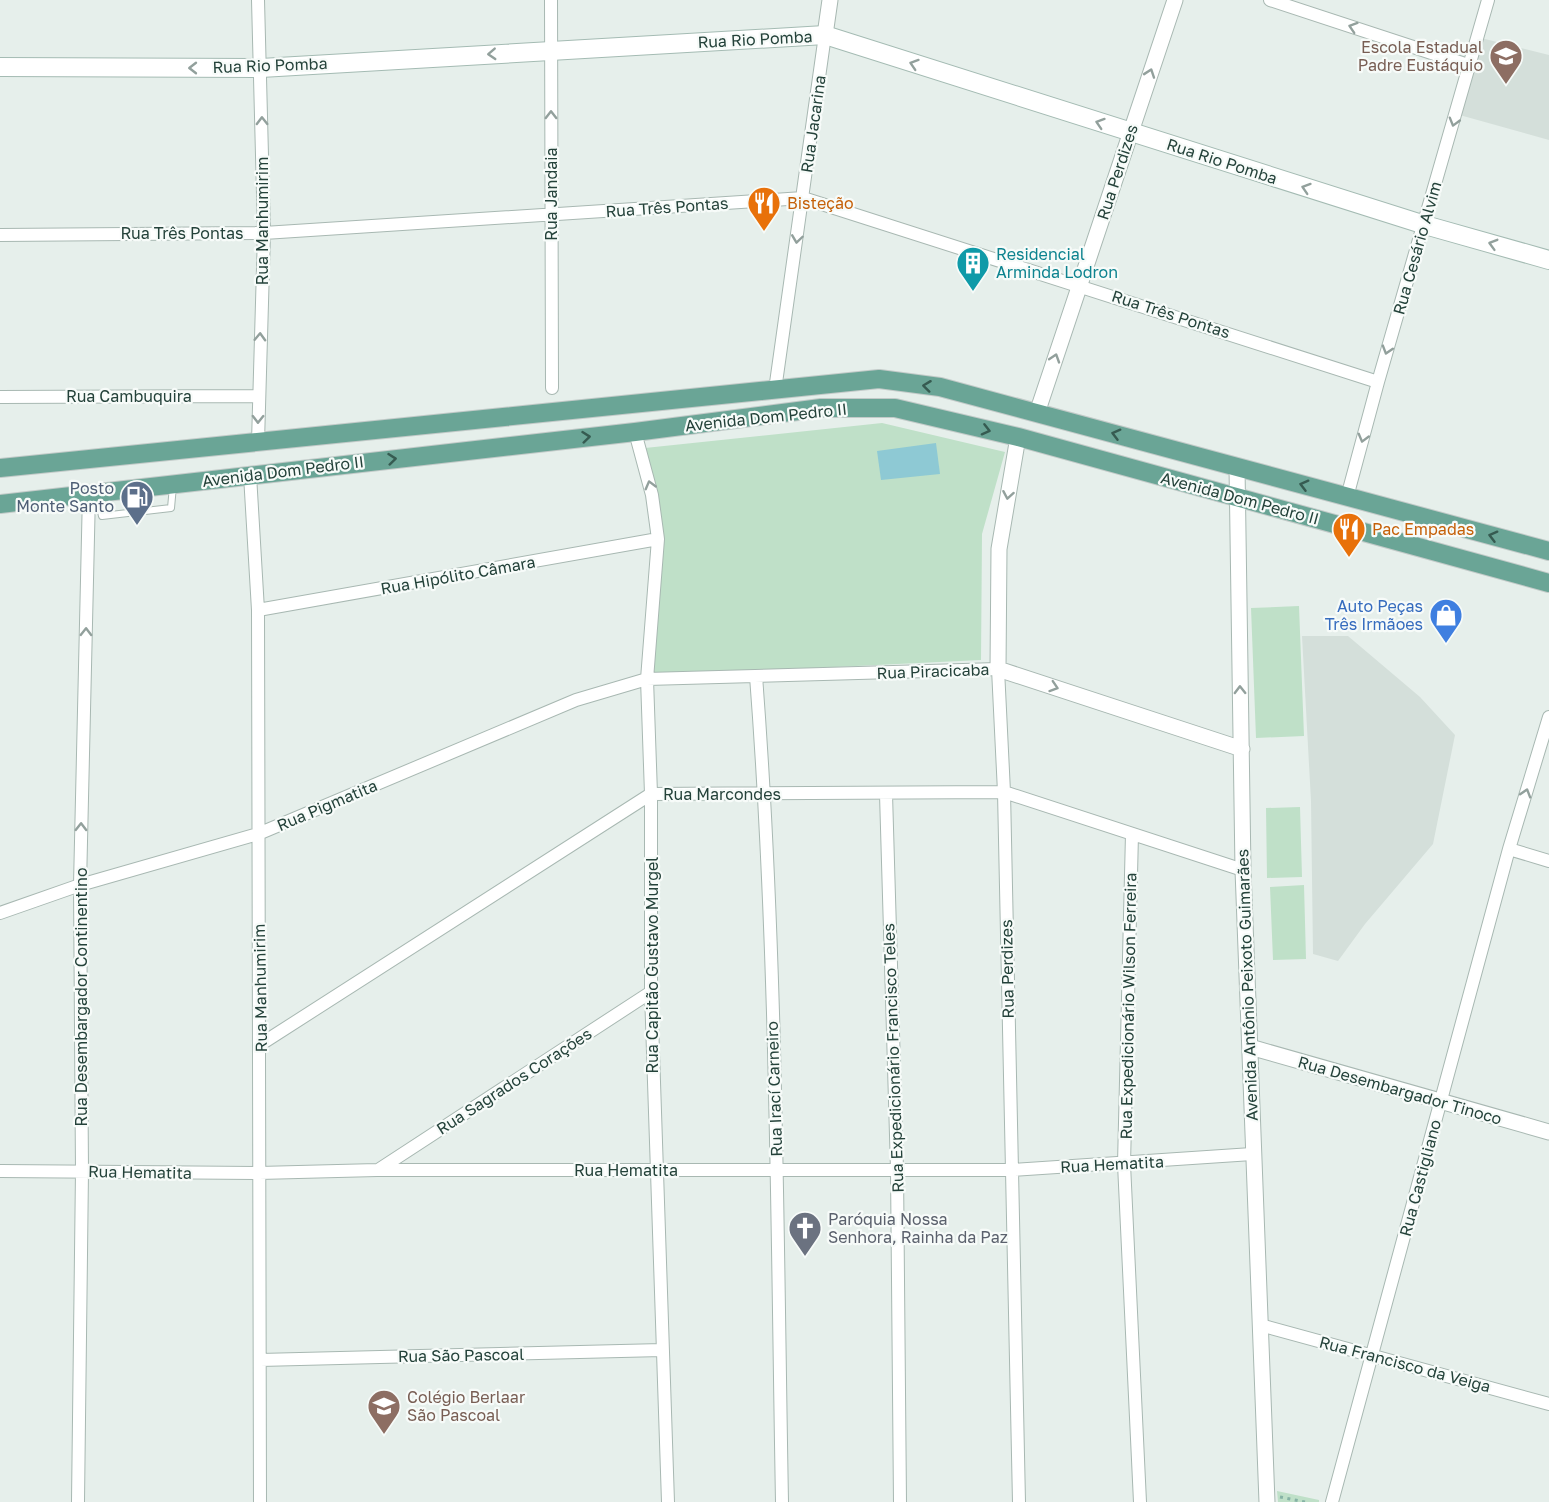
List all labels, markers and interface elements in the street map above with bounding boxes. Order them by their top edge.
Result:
one-way arrow [1348,22,1359,35]
street label: Rua Rio Pomba [697,26,813,52]
place label: Escola Estadual Padre Eustáquio [1358,37,1483,75]
school or university icon: Escola Estadual Padre Eustáquio [1488,38,1524,85]
one-way arrow [488,47,497,60]
street label: Rua Rio Pomba [212,53,328,77]
one-way arrow [909,58,920,71]
one-way arrow [188,62,197,74]
one-way arrow [1143,68,1155,79]
street label: Rua Jacarina [796,74,830,174]
one-way arrow [545,110,557,119]
one-way arrow [1449,116,1461,127]
one-way arrow [255,117,268,126]
one-way arrow [1095,117,1106,130]
street label: Rua Perdizes [1092,122,1142,222]
street label: Rua Rio Pomba [1164,134,1280,188]
street label: Rua Jandaia [541,147,561,241]
street label: Rua Manhumirim [252,157,272,285]
street label: Rua Cesário Alvim [1388,179,1446,317]
one-way arrow [1301,182,1312,195]
restaurant icon: Bisteção [746,185,782,232]
street label: Rua Três Pontas [605,193,729,221]
place label: Bisteção [787,193,854,213]
street label: Rua Três Pontas [120,223,244,243]
one-way arrow [792,234,804,243]
one-way arrow [1488,239,1499,251]
place label: Residencial Arminda Lodron [996,244,1118,282]
building icon: Residencial Arminda Lodron [955,245,991,292]
street label: Rua Três Pontas [1109,285,1233,343]
one-way arrow [254,333,266,342]
one-way arrow [1382,344,1394,354]
one-way arrow [1047,353,1060,363]
one-way arrow [923,380,932,392]
street label: Rua Cambuquira [66,386,192,406]
street label: Avenida Dom Pedro II [684,399,848,435]
one-way arrow [252,414,264,423]
one-way arrow [981,422,991,435]
one-way arrow [1111,429,1121,442]
one-way arrow [581,431,590,444]
one-way arrow [1357,433,1370,443]
street label: Avenida Dom Pedro II [201,451,365,491]
one-way arrow [387,453,396,466]
street label: Avenida Dom Pedro II [1159,467,1321,529]
place label: Posto Monte Santo [16,478,114,516]
fuel station icon: Posto Monte Santo [119,479,155,526]
one-way arrow [644,480,657,490]
one-way arrow [1299,480,1310,492]
one-way arrow [1002,490,1015,500]
restaurant icon: Pac Empadas [1331,511,1367,558]
place label: Pac Empadas [1372,519,1474,539]
one-way arrow [1488,531,1498,543]
street label: Rua Hipólito Câmara [379,552,537,598]
place label: Auto Peças Três Irmãoes [1325,596,1423,634]
shop icon: Auto Peças Três Irmãoes [1428,597,1464,644]
one-way arrow [79,628,92,637]
street label: Rua Piracicaba [876,659,990,683]
one-way arrow [1048,680,1059,692]
one-way arrow [1234,686,1246,695]
street label: Rua Pigmatita [274,775,380,835]
street label: Rua Marcondes [663,784,781,804]
one-way arrow [1519,788,1531,799]
one-way arrow [75,823,87,832]
street label: Avenida Antônio Peixoto Guimarães [1232,849,1262,1121]
street label: Rua Capitão Gustavo Murgel [642,857,662,1073]
street label: Rua Desembargador Continentino [71,868,91,1126]
street label: Rua Expedicionário Wilson Ferreira [1116,872,1140,1140]
street label: Rua Perdizes [996,919,1018,1019]
street label: Rua Expedicionário Francisco Teles [878,923,908,1193]
street label: Rua Manhumirim [249,924,271,1052]
street label: Rua Irací Carneiro [762,1021,786,1157]
street label: Rua Sagrados Corações [433,1023,595,1139]
street label: Rua Desembargador Tinoco [1296,1051,1504,1129]
street label: Rua Castigliano [1395,1117,1445,1239]
street label: Rua Hematita [1060,1151,1164,1177]
street label: Rua Hematita [574,1160,678,1180]
street label: Rua Hematita [88,1161,192,1183]
place label: Paróquia Nossa Senhora, Rainha da Paz [828,1209,1008,1247]
church icon: Paróquia Nossa Senhora, Rainha da Paz [787,1210,823,1257]
street label: Rua Francisco da Veiga [1317,1331,1493,1397]
street label: Rua São Pascoal [398,1344,524,1366]
place label: Colégio Berlaar São Pascoal [407,1387,525,1425]
school or university icon: Colégio Berlaar São Pascoal [366,1388,402,1435]

